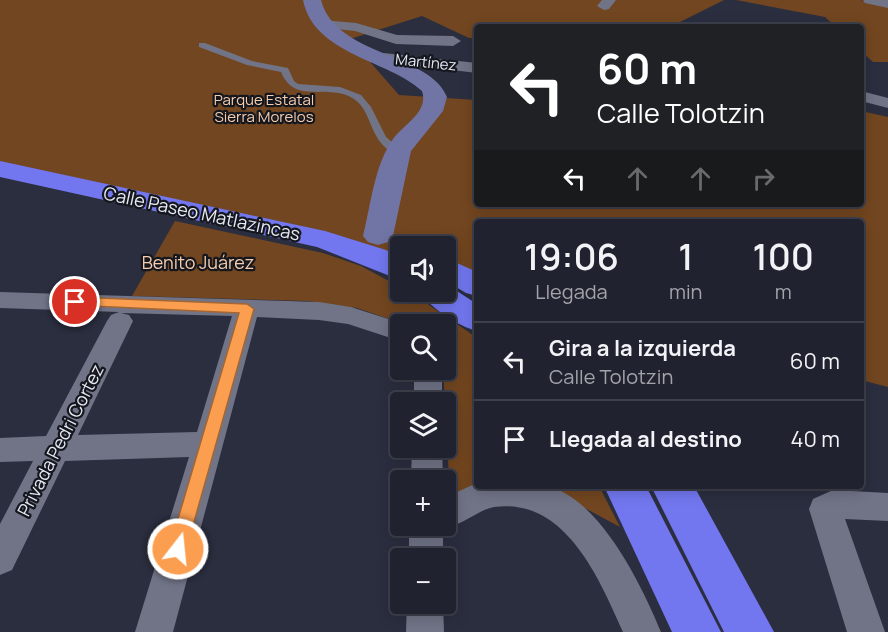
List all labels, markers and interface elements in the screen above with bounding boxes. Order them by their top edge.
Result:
text: 60 m [597,39,697,97]
street label: Martínez [394,48,458,76]
icon: left [498,48,576,126]
park label: Parque Estatal Sierra Morelos [214,89,314,127]
text: Calle Tolotzin [597,94,765,131]
icon: left [558,162,591,195]
icon: ahead [621,162,654,195]
icon: ahead [684,162,717,195]
icon: right [747,162,780,195]
street label: Calle Paseo Matlazincas [102,180,302,246]
text: 19:06 [524,232,619,281]
text: 1 [678,232,693,281]
text: 100 [753,232,814,281]
map controls [390,236,456,614]
button: sound [390,236,456,302]
park label: Benito Juárez [142,250,254,274]
pin [49,276,100,327]
text: Llegada [535,278,608,305]
text: min [669,278,702,305]
text: m [775,278,792,305]
icon: arrive [58,285,91,318]
button: search [390,314,456,380]
text: Gira a la izquierda [549,333,736,363]
icon: left [498,345,531,378]
text: 60 m [790,346,840,376]
street label: Privada Pedri Cortez [11,360,109,520]
text: Calle Tolotzin [549,363,673,390]
button: layers [390,392,456,458]
icon: arrive [498,423,531,456]
text: Llegada al destino [549,424,742,454]
text: 40 m [791,424,840,454]
button: + [390,470,456,536]
position arrow [146,517,210,581]
button: − [390,548,456,614]

